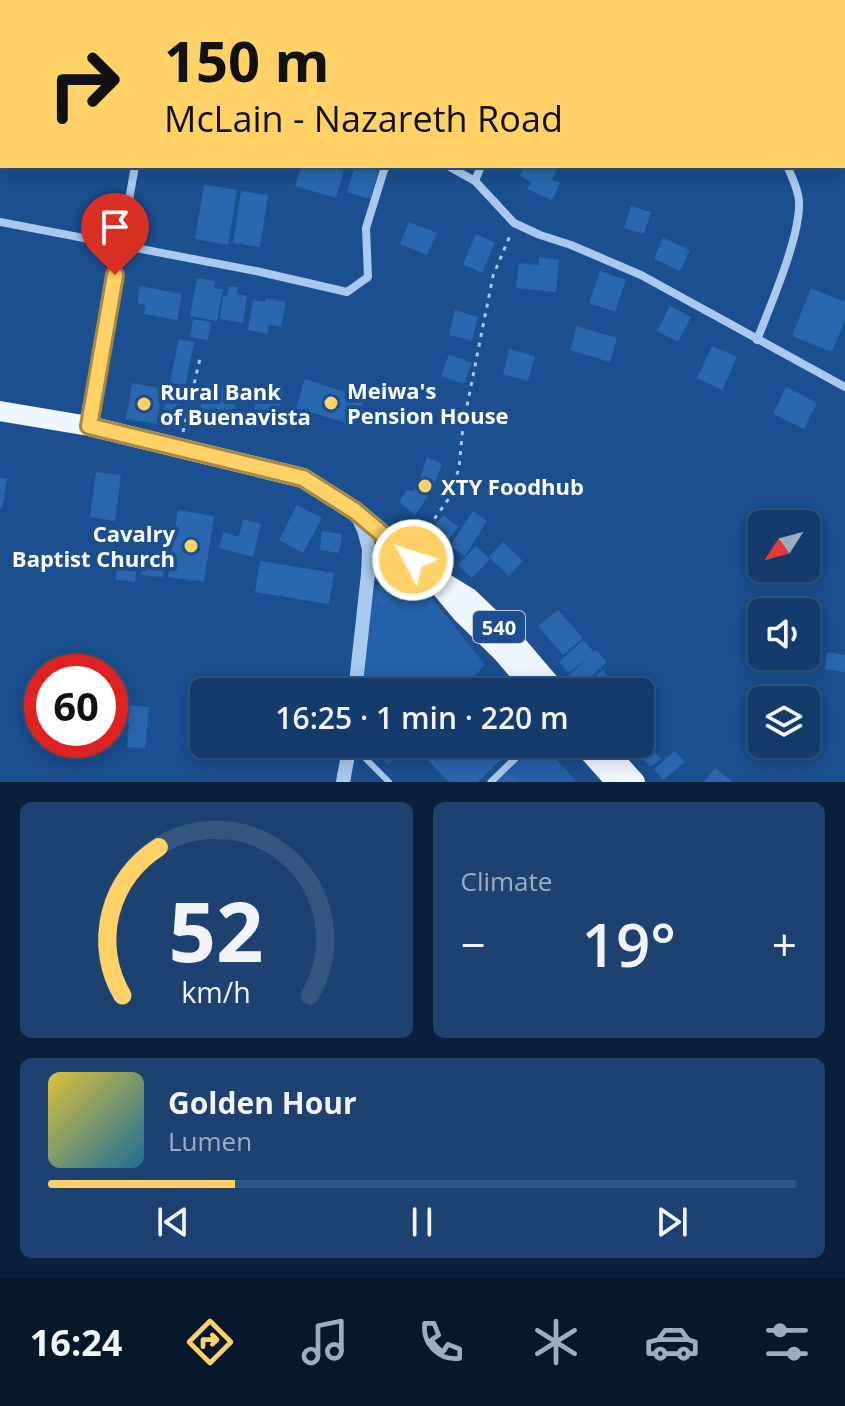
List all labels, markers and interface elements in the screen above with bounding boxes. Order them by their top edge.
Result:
text: 150 m [164,22,330,98]
icon: right [32,32,136,136]
text: McLain - Nazareth Road [164,94,563,143]
pin [81,193,149,275]
icon: arrive [93,205,137,249]
place label: Meiwa's Pension House [347,375,509,430]
place label: Rural Bank of Buenavista [160,376,311,431]
marker: Meiwa's Pension House [322,394,340,412]
marker: Rural Bank of Buenavista [135,395,153,413]
place label: XTY Foodhub [441,471,584,501]
marker: XTY Foodhub [416,477,434,495]
north arrow [748,510,820,582]
map controls [748,510,820,758]
place label: Cavalry Baptist Church [12,518,175,573]
position arrow [371,518,455,602]
marker: Cavalry Baptist Church [182,537,200,555]
button: sound [748,598,820,670]
road number: 540 [473,611,525,643]
speed limit sign: 60 [24,654,128,758]
button: layers [748,686,820,758]
text: 16:25 · 1 min · 220 m [275,697,569,738]
text: Climate [461,863,552,899]
text: 52 [169,873,264,986]
text: 19° [582,903,676,985]
text: − [461,914,486,974]
text: + [772,914,797,974]
text: km/h [182,972,251,1011]
text: Golden Hour [168,1082,357,1123]
text: Lumen [168,1123,252,1159]
icon: previous [151,1200,195,1244]
icon: pause [400,1200,444,1244]
icon: next [650,1200,694,1244]
icon: directions [182,1314,238,1370]
icon: music [297,1314,353,1370]
icon: phone [413,1314,469,1370]
icon: climate [528,1314,584,1370]
icon: car [644,1314,700,1370]
icon: filters [759,1314,815,1370]
text: 16:24 [30,1318,122,1367]

